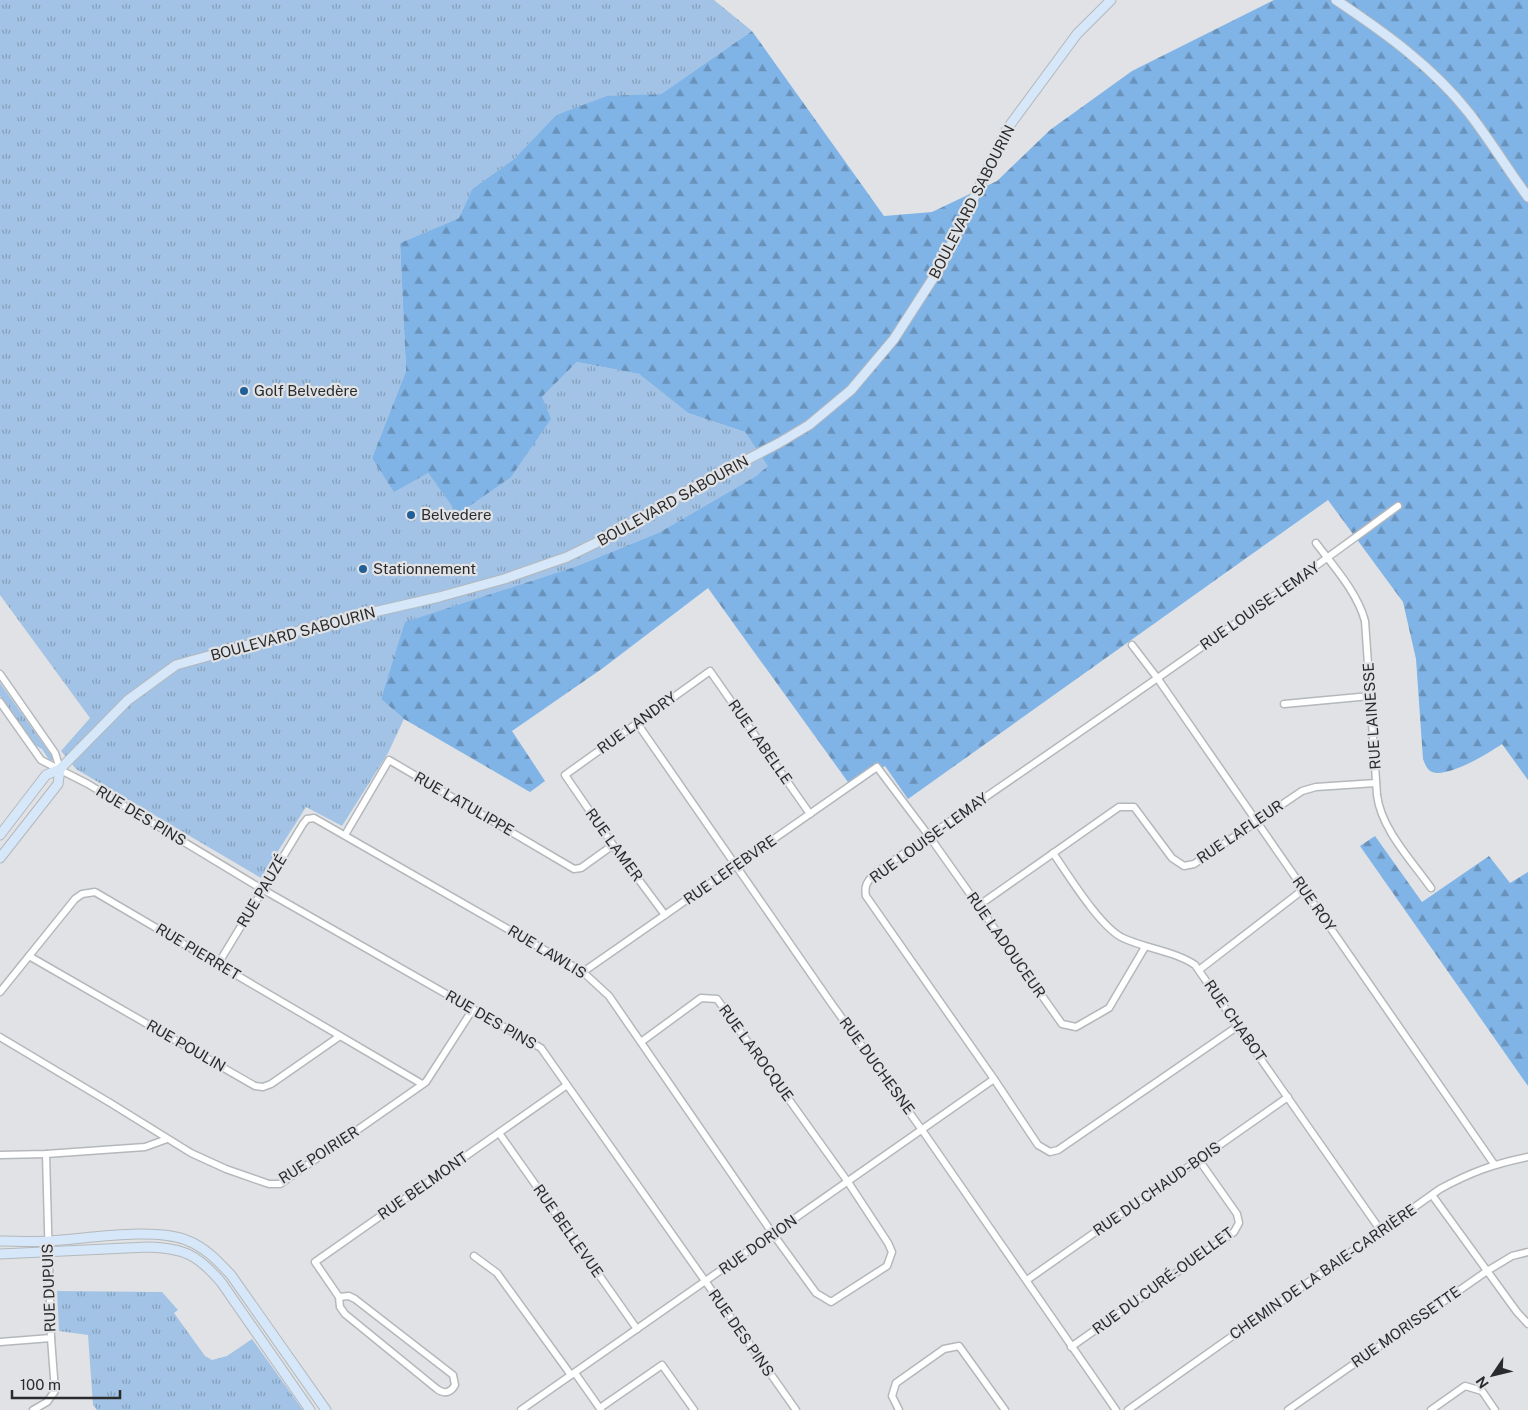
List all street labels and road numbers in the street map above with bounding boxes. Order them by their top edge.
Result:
street label: BOULEVARD SABOURIN [925,122,1018,281]
street label: BOULEVARD SABOURIN [594,452,751,549]
street label: RUE LOUISE-LEMAY [1197,558,1323,653]
street label: BOULEVARD SABOURIN [209,603,377,664]
street label: RUE LAINESSE [1359,662,1384,770]
street label: RUE LANDRY [594,688,680,757]
street label: RUE LABELLE [725,696,796,787]
street label: RUE LATULIPPE [411,768,517,839]
street label: RUE DES PINS [93,782,189,849]
street label: RUE LOUISE-LEMAY [866,789,991,886]
street label: RUE LAFLEUR [1193,796,1286,867]
street label: RUE LAMER [582,805,646,884]
street label: RUE LEFEBVRE [680,831,779,908]
street label: RUE PAUZÉ [233,851,290,930]
street label: RUE ROY [1289,873,1339,934]
street label: RUE LADOUCEUR [964,889,1049,1001]
street label: RUE PIERRET [153,920,244,983]
street label: RUE LAWLIS [505,922,590,982]
street label: RUE CHABOT [1201,977,1270,1065]
street label: RUE DES PINS [443,987,540,1052]
street label: RUE LAROCQUE [716,1001,797,1104]
street label: RUE DUCHESNE [836,1014,918,1118]
street label: RUE POULIN [144,1016,229,1075]
street label: RUE POIRIER [275,1122,362,1187]
street label: RUE DU CHAUD-BOIS [1090,1138,1224,1239]
street label: RUE BELMONT [374,1148,471,1223]
street label: RUE BELLEVUE [530,1181,607,1280]
street label: CHEMIN DE LA BAIE-CARRIÈRE [1226,1200,1419,1343]
street label: RUE DORION [715,1211,800,1278]
street label: RUE DU CURÉ-OUELLET [1089,1224,1237,1337]
street label: RUE DUPUIS [38,1243,59,1333]
street label: RUE MORISSETTE [1348,1283,1464,1371]
street label: RUE DES PINS [705,1286,778,1379]

